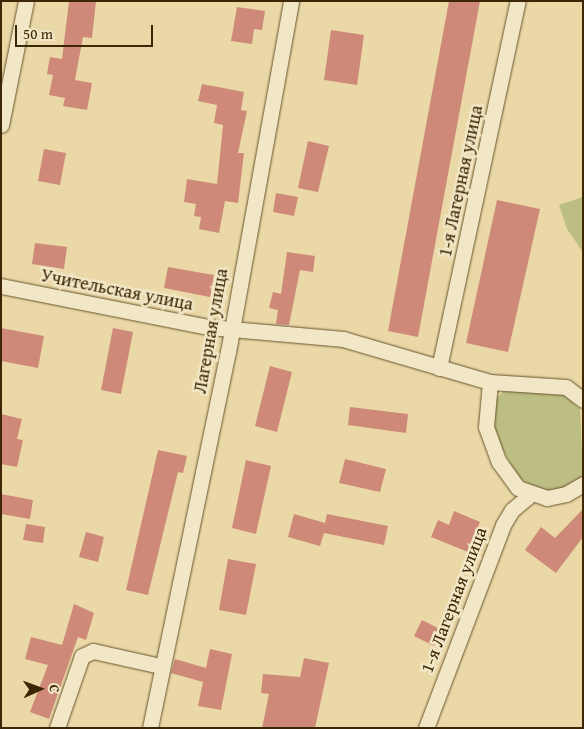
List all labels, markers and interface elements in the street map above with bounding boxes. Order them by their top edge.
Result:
scale bar [18,15,155,47]
text: 50 m [23,23,53,44]
street label: 1-я Лагерная улица [434,103,488,259]
street label: Учительская улица [39,265,195,315]
street label: Лагерная улица [189,267,233,395]
street label: 1-я Лагерная улица [416,524,492,676]
north arrow [15,664,65,714]
text: С [45,684,65,693]

